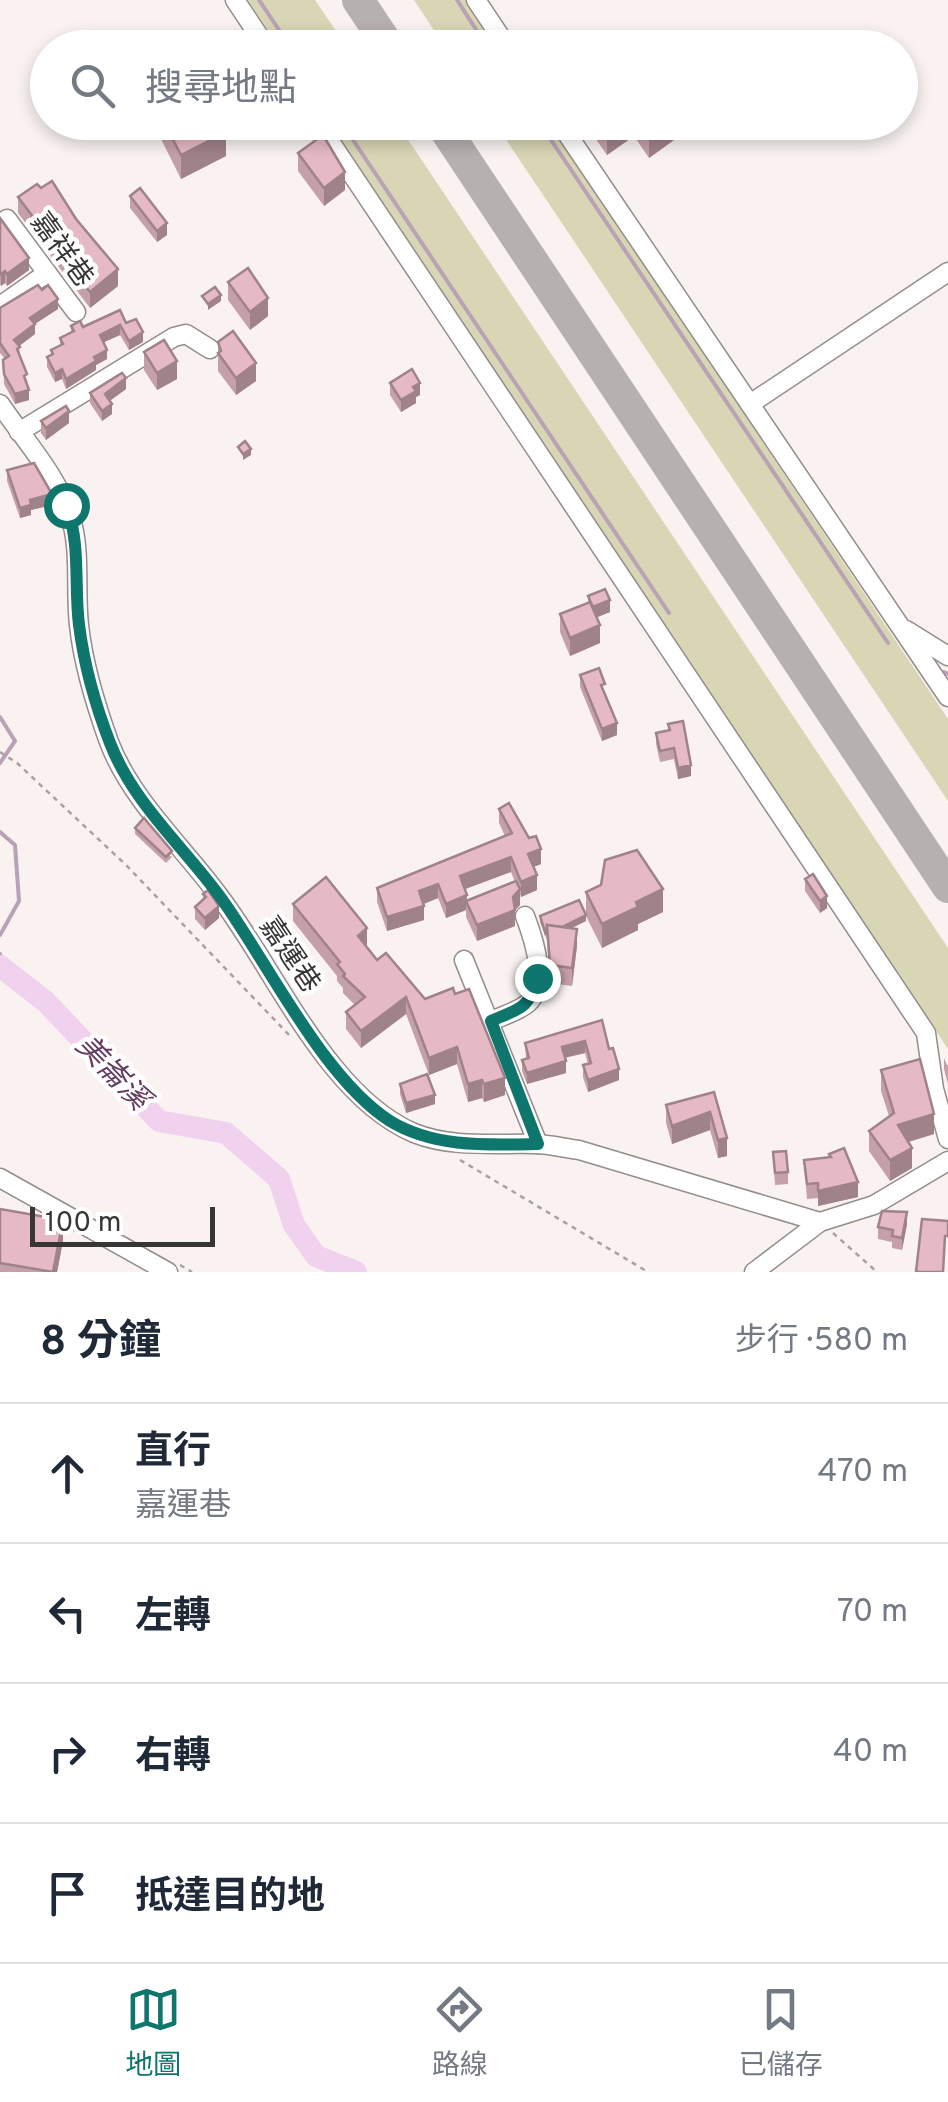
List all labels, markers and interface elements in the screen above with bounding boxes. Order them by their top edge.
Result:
search box [30,30,918,140]
icon: search [65,58,120,113]
text: 搜尋地點 [145,66,297,115]
street label: 嘉祥巷 [21,206,100,295]
route start [44,483,90,529]
street label: 嘉運巷 [250,911,327,1001]
route end [515,956,561,1002]
water label: 美崙溪 [67,1029,159,1122]
scale bar [30,1202,215,1246]
text: 100 m [45,1206,121,1242]
text: 8 分鐘 [40,1317,161,1370]
text: 步行 · 580 m [735,1322,908,1362]
text: 直行 [135,1429,211,1478]
icon: ahead [40,1446,95,1501]
text: 470 m [818,1453,908,1493]
text: 嘉運巷 [135,1487,231,1527]
icon: left [40,1586,95,1641]
text: 70 m [837,1593,908,1633]
text: 左轉 [135,1594,211,1643]
icon: right [40,1726,95,1781]
text: 40 m [833,1733,908,1773]
text: 右轉 [135,1734,211,1783]
icon: arrive [40,1866,95,1921]
text: 抵達目的地 [135,1874,325,1923]
tab: 地圖 [125,1982,181,2085]
tab: 路線 [432,1982,488,2085]
tab: 已儲存 [739,1982,823,2085]

